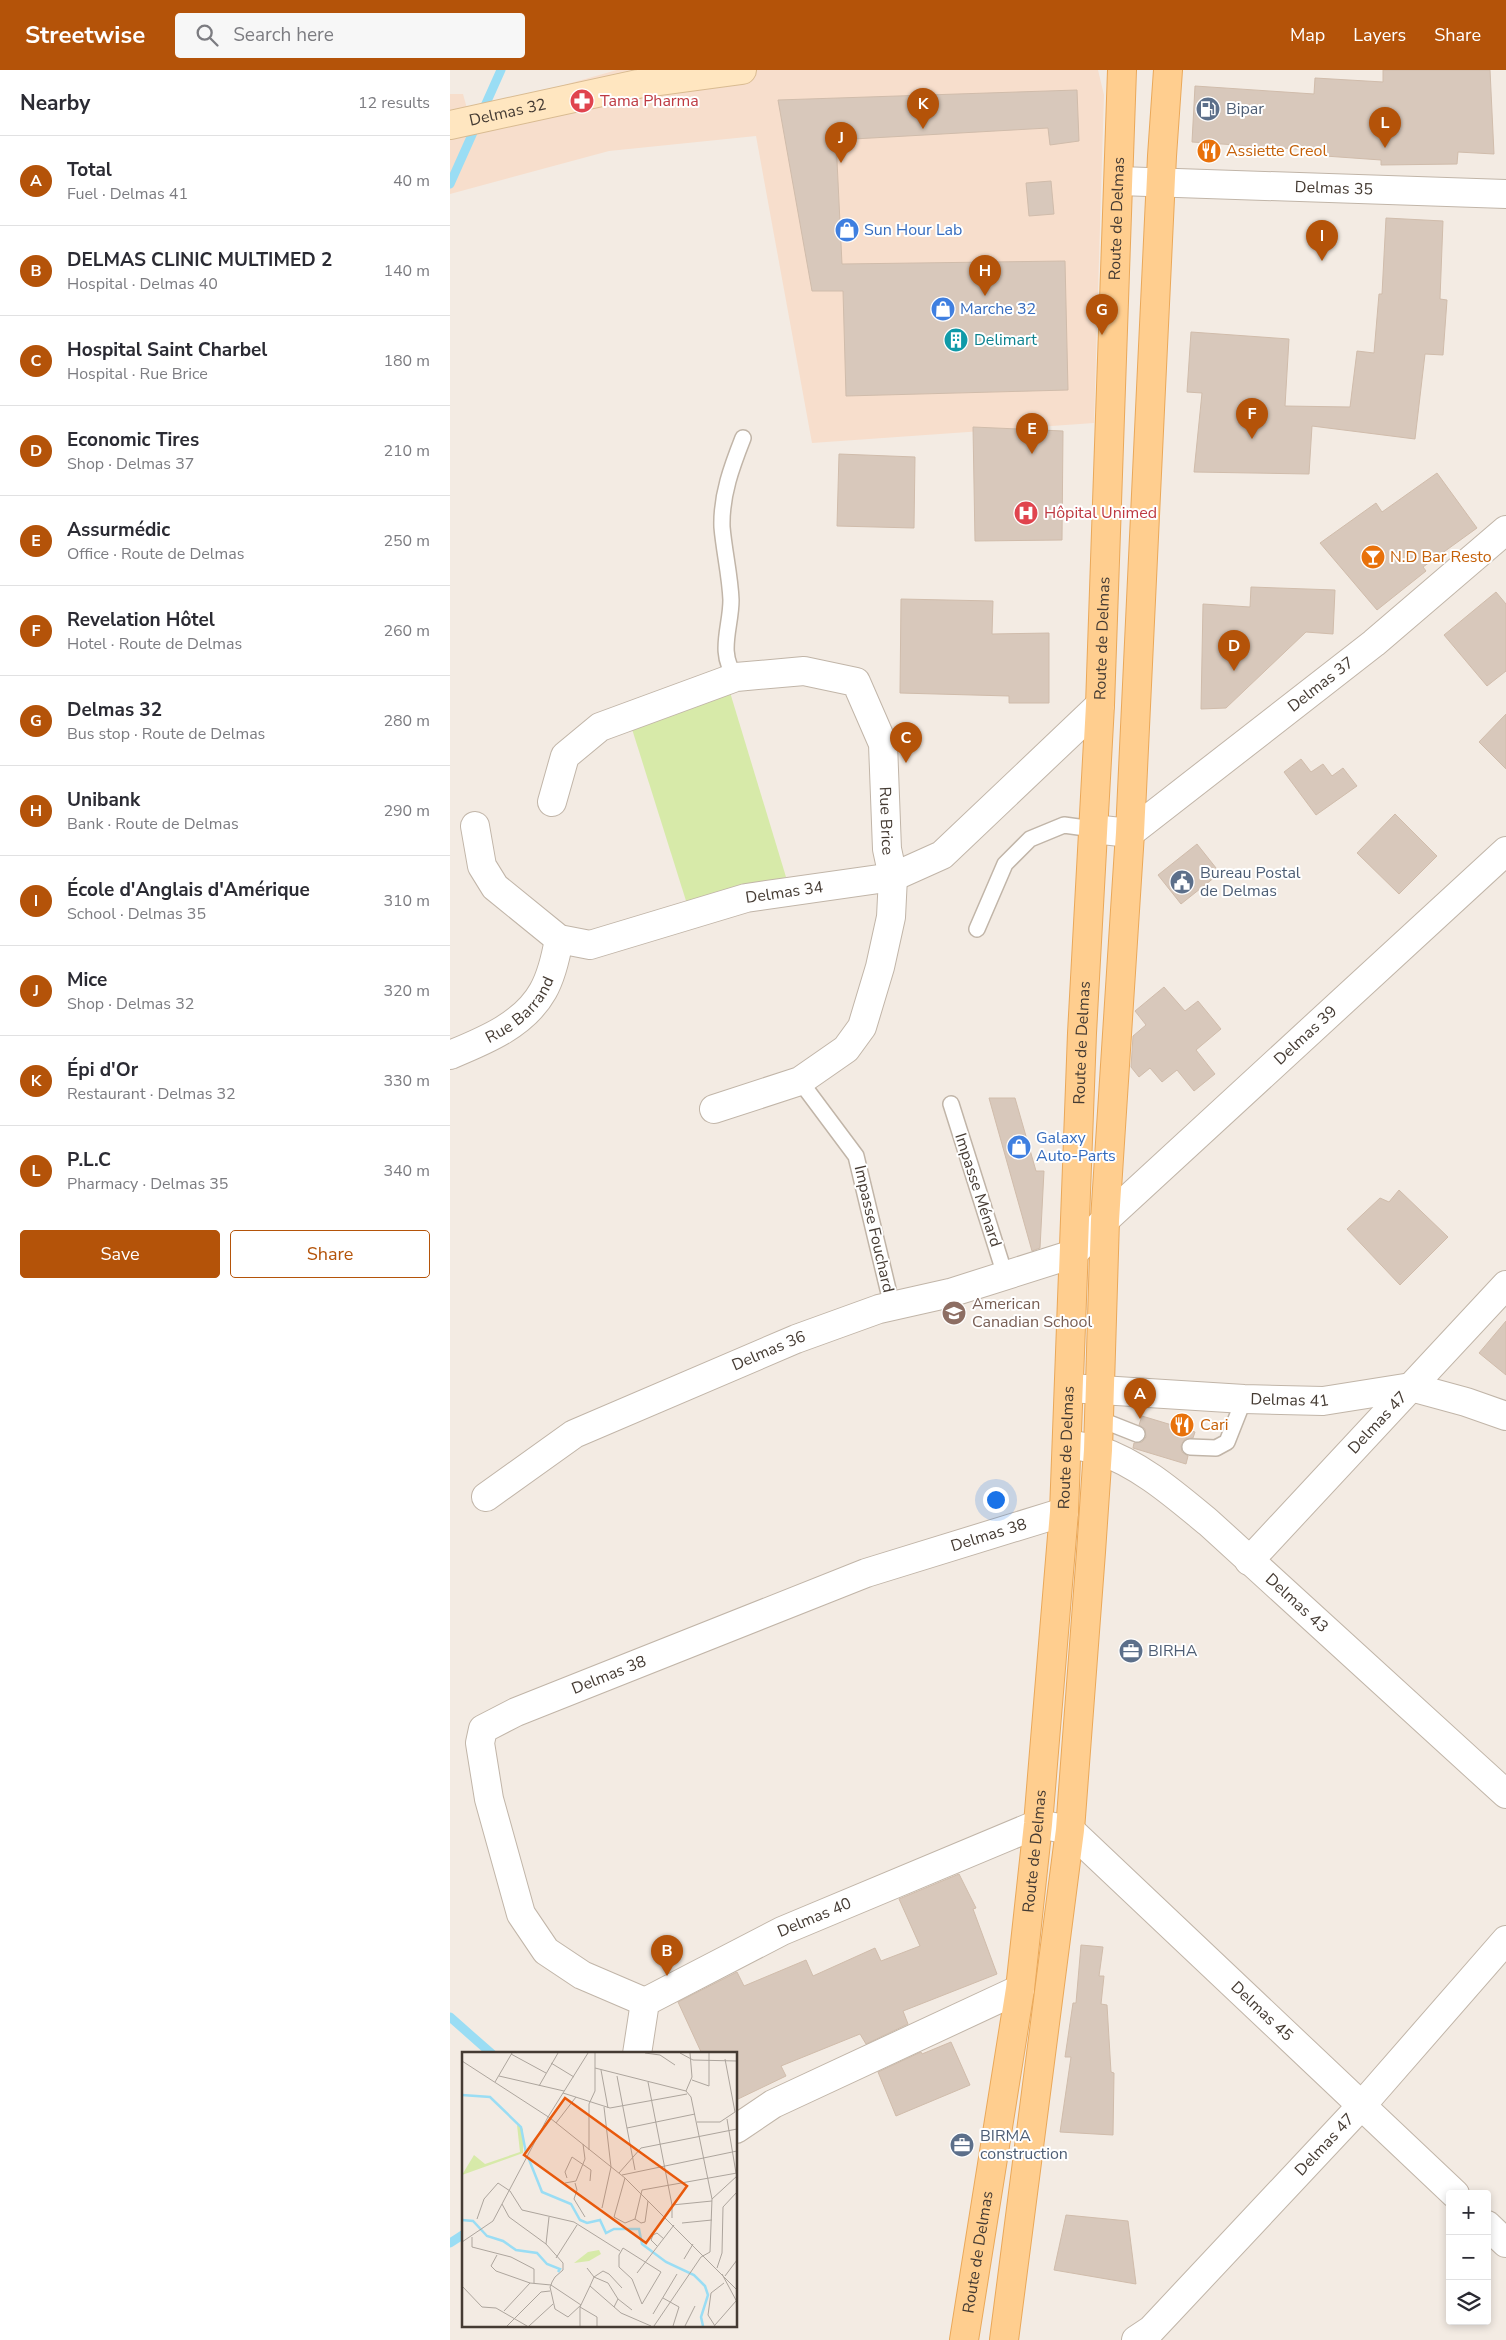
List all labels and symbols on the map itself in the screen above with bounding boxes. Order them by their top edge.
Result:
pharmacy icon: Tama Pharma [569,88,595,114]
pin: K [907,88,939,129]
place label: Tama Pharma [600,90,699,112]
street label: Delmas 32 [467,93,548,132]
fuel station icon: Bipar [1195,96,1221,122]
place label: Bipar [1226,98,1264,120]
pin: L [1369,107,1401,148]
pin: J [825,122,857,163]
restaurant icon: Assiette Creol [1196,138,1222,164]
place label: Assiette Creol [1226,140,1328,162]
street label: Route de Delmas [1104,156,1130,281]
street label: Delmas 35 [1294,176,1373,201]
shop icon: Sun Hour Lab [834,217,860,243]
place label: Sun Hour Lab [864,219,962,241]
pin: I [1306,220,1338,261]
pin: H [969,255,1001,296]
pin: G [1086,294,1118,335]
shop icon: Marche 32 [930,296,956,322]
place label: Marche 32 [960,298,1036,320]
building icon: Delimart [943,327,969,353]
place label: Delimart [974,329,1037,351]
pin: F [1236,398,1268,439]
pin: E [1016,413,1048,454]
hospital icon: Hôpital Unimed [1013,500,1039,526]
place label: Hôpital Unimed [1044,502,1157,524]
bar icon: N.D Bar Resto [1360,544,1386,570]
place label: N.D Bar Resto [1390,546,1492,568]
street label: Route de Delmas [1089,576,1115,701]
pin: D [1218,630,1250,671]
street label: Delmas 37 [1283,652,1358,717]
pin: C [890,722,922,763]
street label: Rue Brice [874,786,899,857]
place label: Bureau Postal de Delmas [1200,862,1301,902]
public building icon: Bureau Postal de Delmas [1169,869,1195,895]
street label: Delmas 34 [744,876,825,909]
street label: Rue Barrand [482,973,559,1049]
street label: Route de Delmas [1068,981,1096,1105]
street label: Delmas 39 [1269,1001,1342,1070]
place label: Galaxy Auto-Parts [1036,1127,1116,1167]
street label: Impasse Ménard [949,1130,1007,1250]
shop icon: Galaxy Auto-Parts [1006,1134,1032,1160]
street label: Impasse Fouchard [849,1163,899,1295]
place label: American Canadian School [972,1293,1092,1333]
school or university icon: American Canadian School [941,1300,967,1326]
street label: Delmas 36 [728,1325,809,1376]
pin: A [1124,1378,1156,1419]
street label: Route de Delmas [1053,1385,1080,1510]
street label: Delmas 47 [1343,1387,1413,1459]
street label: Delmas 41 [1250,1388,1330,1412]
restaurant icon: Cari [1169,1412,1195,1438]
place label: Cari [1200,1414,1228,1436]
your location [983,1487,1009,1513]
street label: Delmas 38 [948,1513,1029,1557]
street label: Delmas 43 [1260,1569,1333,1638]
office icon: BIRHA [1118,1638,1144,1664]
place label: BIRHA [1148,1640,1198,1662]
street label: Delmas 38 [568,1650,649,1700]
street label: Route de Delmas [1017,1789,1052,1914]
street label: Delmas 40 [774,1892,855,1943]
pin: B [651,1935,683,1976]
street label: Delmas 45 [1226,1976,1298,2046]
inset map [462,2052,738,2328]
street label: Delmas 47 [1290,2109,1360,2181]
place label: BIRMA construction [980,2125,1068,2165]
office icon: BIRMA construction [949,2132,975,2158]
street label: Route de Delmas [957,2189,999,2315]

